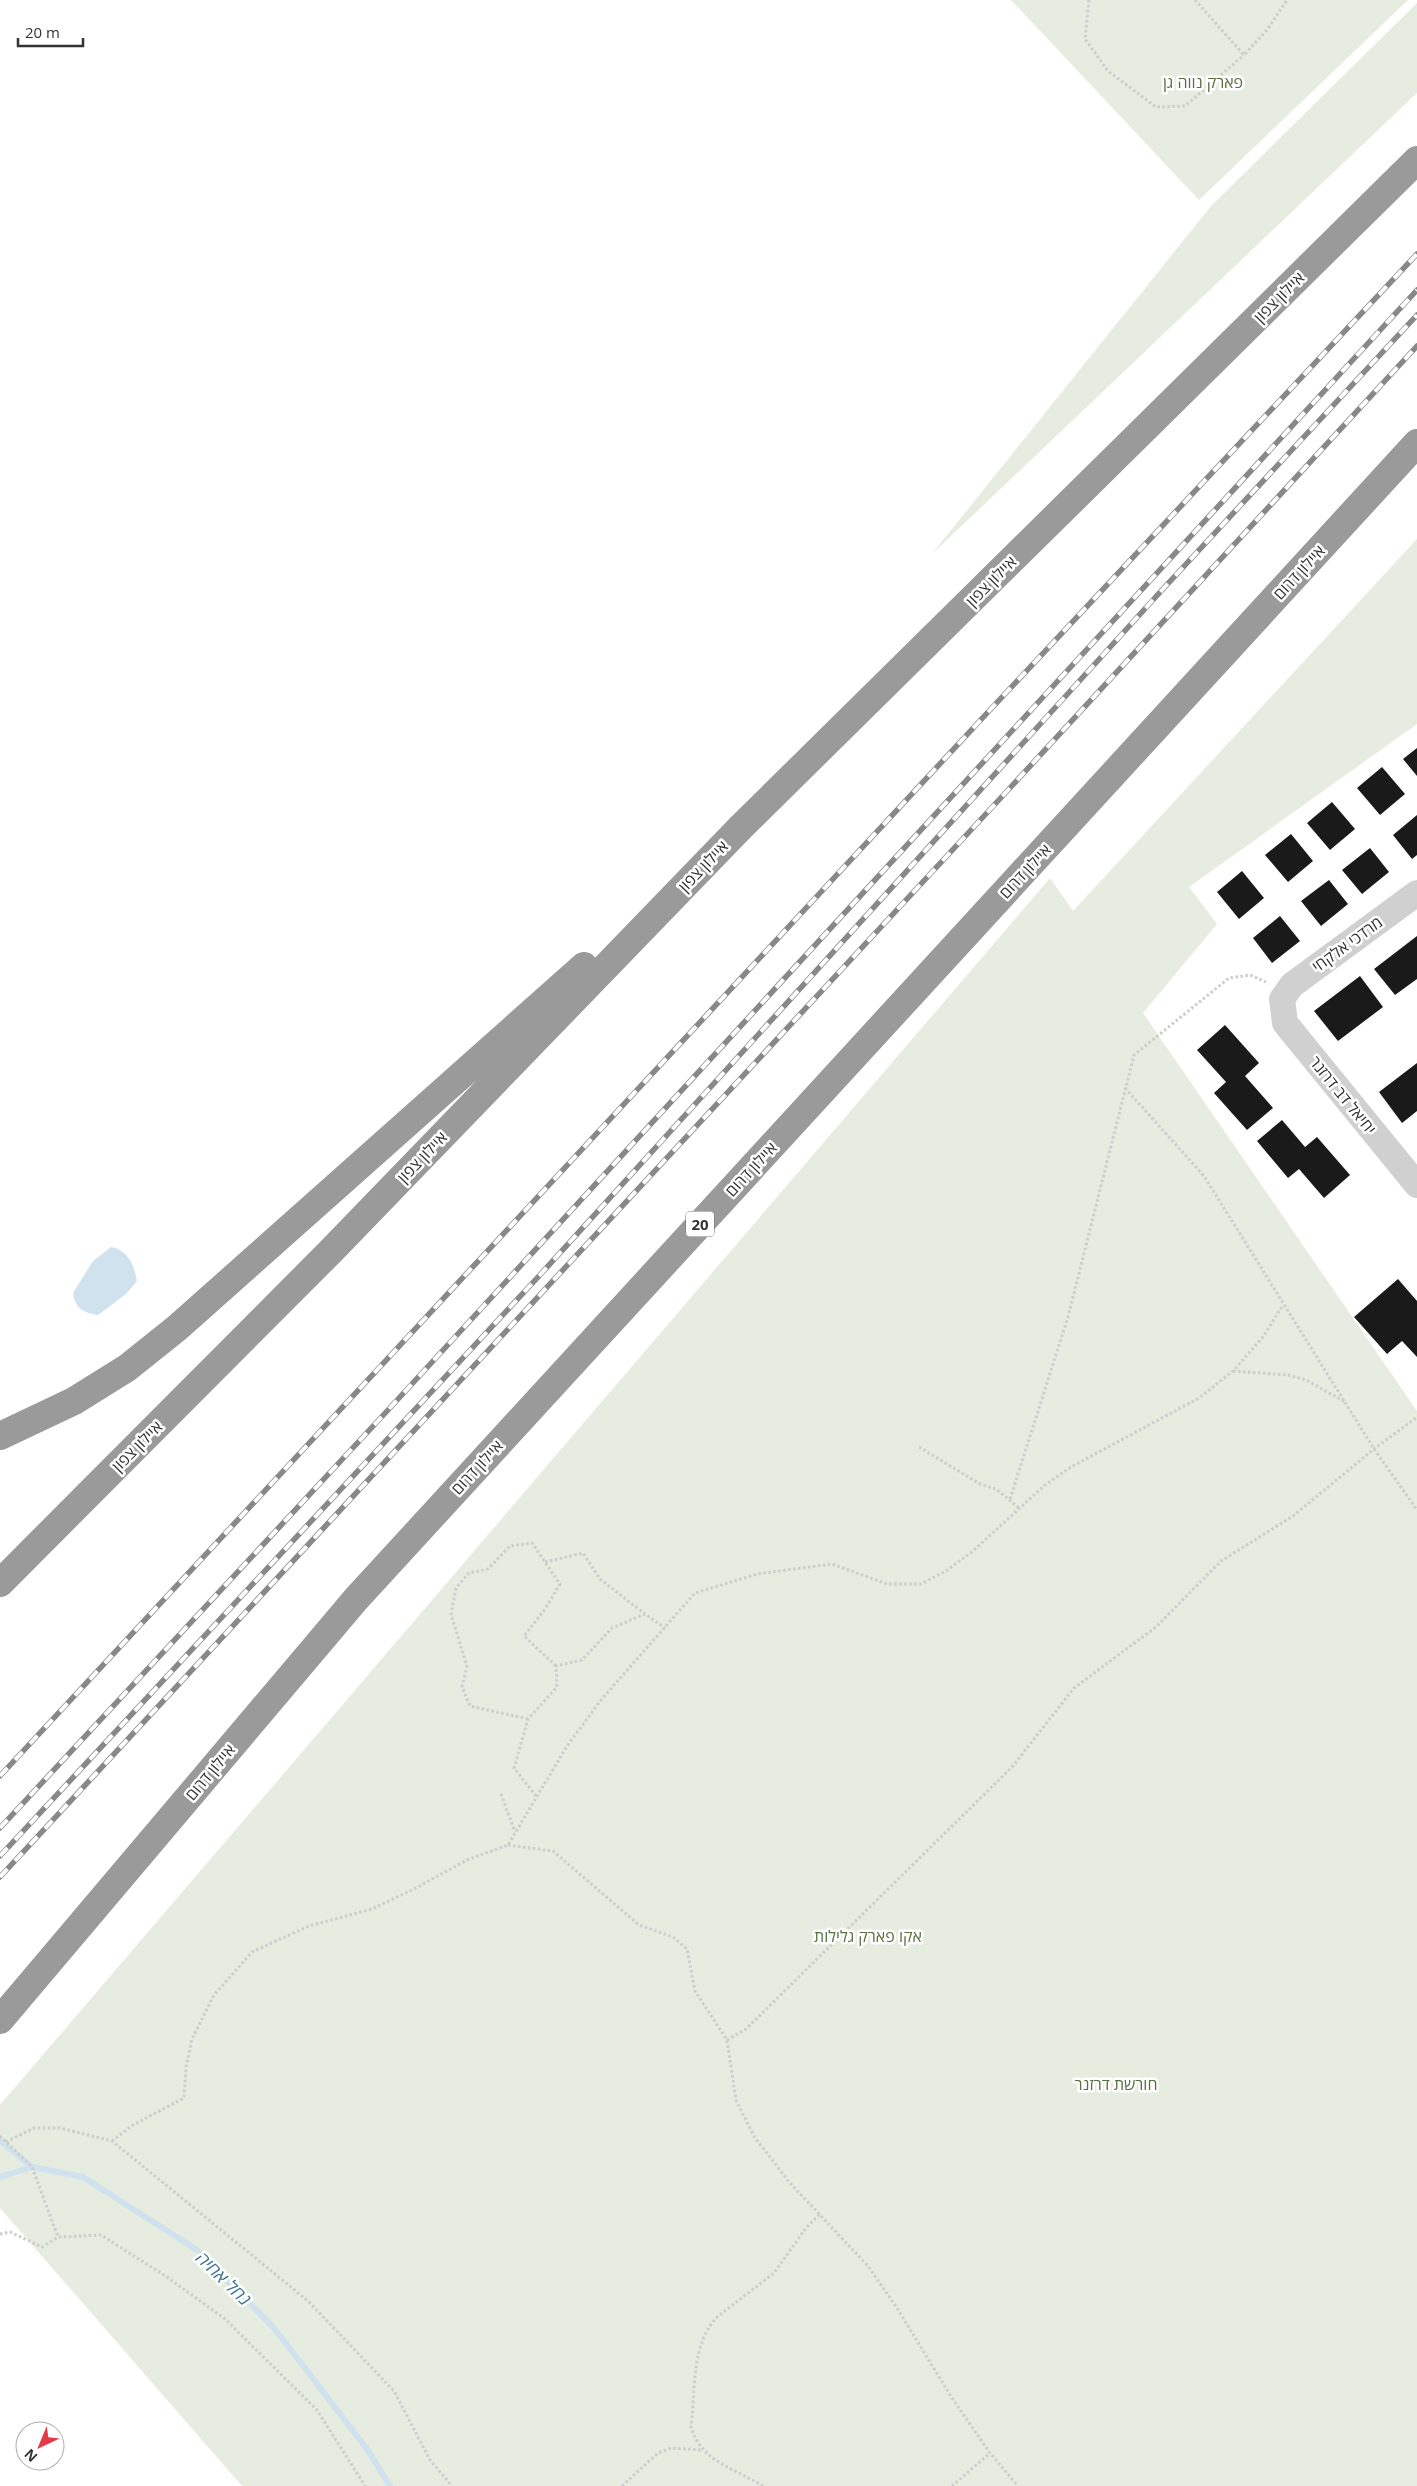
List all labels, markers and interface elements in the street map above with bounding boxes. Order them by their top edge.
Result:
scale bar [18,15,82,47]
text: 20 m [25,22,60,42]
park label: פארק נווה גן [1163,71,1243,93]
street label: איילון צפון [1249,267,1309,327]
street label: איילון דרום [1268,540,1330,604]
street label: איילון צפון [961,551,1021,611]
street label: איילון צפון [673,836,733,896]
street label: איילון דרום [994,839,1056,903]
street label: מרדכי אלקחי [1307,911,1387,977]
street label: יחיאל דב דרזנר [1305,1051,1381,1139]
street label: איילון צפון [392,1127,452,1187]
street label: איילון דרום [720,1137,782,1201]
road number: 20 [686,1212,714,1236]
street label: איילון צפון [107,1416,167,1476]
street label: איילון דרום [446,1435,508,1499]
street label: איילון דרום [180,1739,240,1805]
park label: אקו פארק גלילות [814,1925,922,1947]
park label: חורשת דרזנר [1075,2073,1157,2095]
water label: נחל אחיה [191,2246,257,2310]
north arrow [15,2421,65,2471]
text: N [20,2445,41,2467]

